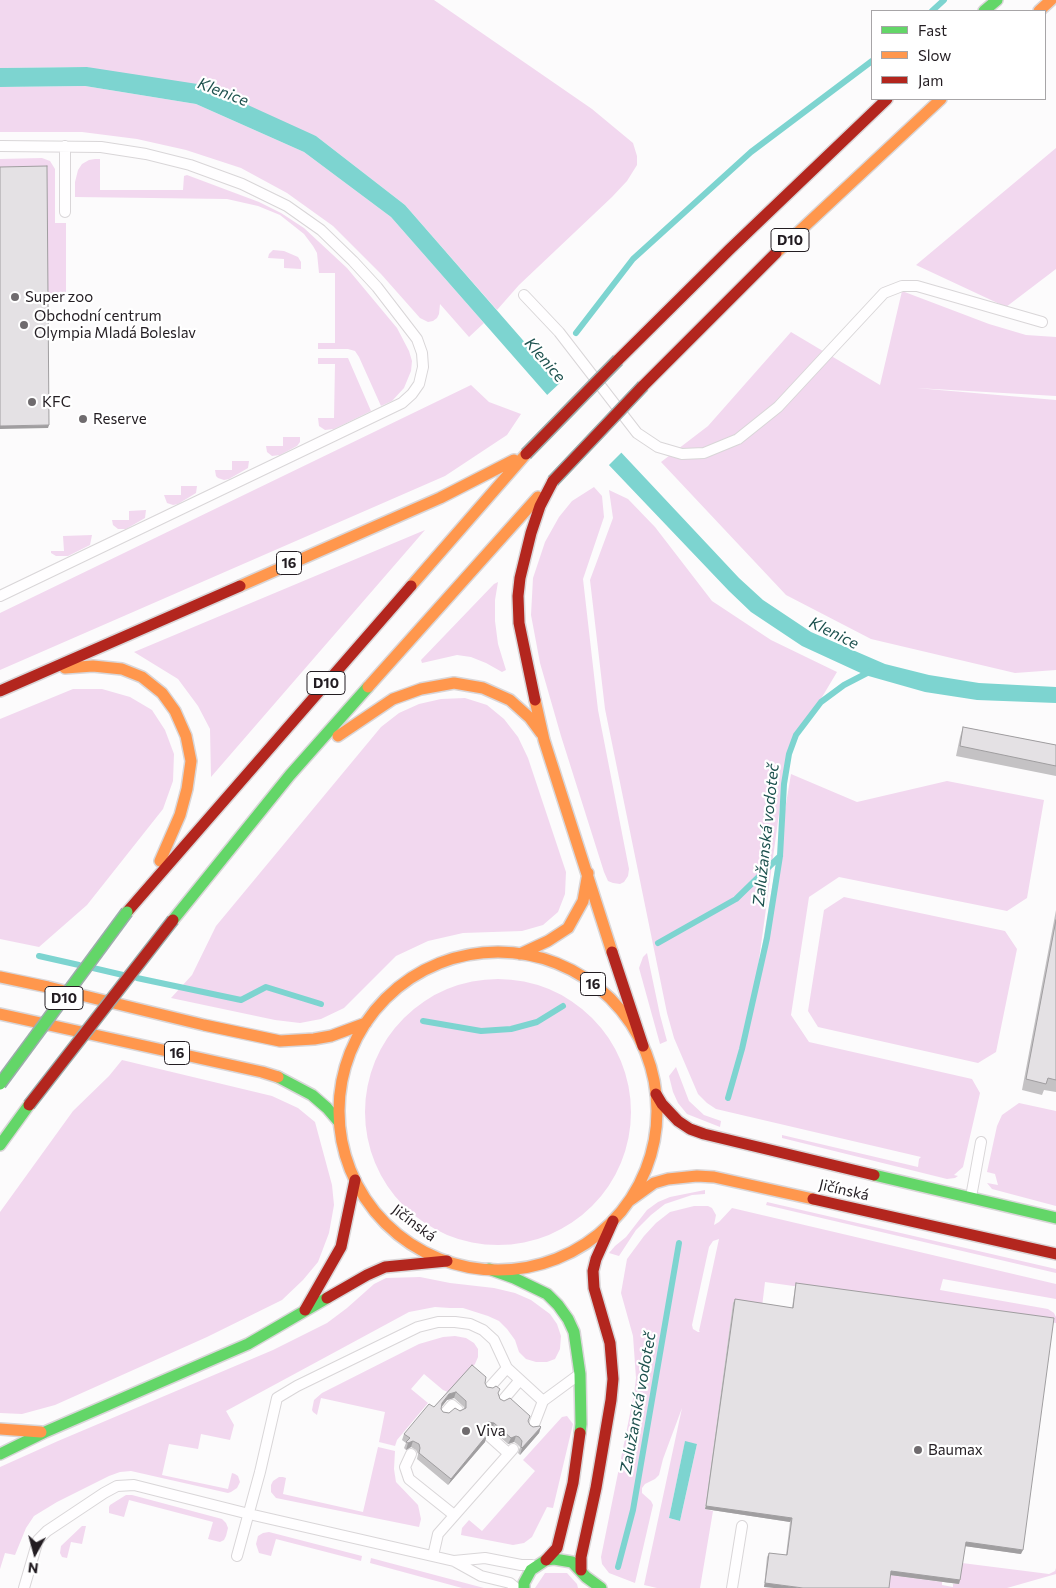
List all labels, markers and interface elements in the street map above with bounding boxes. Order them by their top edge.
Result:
legend [871,10,1046,100]
text: Fast [918,21,947,39]
text: Slow [918,46,951,64]
text: Jam [918,71,943,89]
water label: Klenice [195,74,251,110]
road number: D10 [771,228,809,252]
place label: Super zoo [25,288,93,306]
marker: Super zoo [9,291,21,303]
place label: Obchodní centrum Olympia Mladá Boleslav [34,307,196,342]
marker: Obchodní centrum Olympia Mladá Boleslav [18,319,30,331]
water label: Klenice [520,334,570,386]
place label: KFC [42,393,71,411]
marker: KFC [26,396,38,408]
place label: Reserve [93,410,147,428]
marker: Reserve [77,413,89,425]
road number: 16 [276,552,302,574]
water label: Klenice [806,613,862,653]
road number: D10 [307,671,345,694]
water label: Zalužanská vodoteč [749,762,783,908]
road number: 16 [580,972,606,996]
road number: D10 [45,986,83,1010]
road number: 16 [164,1042,190,1064]
street label: Jičínská [817,1176,871,1204]
street label: Jičínská [388,1201,440,1245]
water label: Zalužanská vodoteč [616,1331,660,1475]
place label: Viva [476,1422,506,1440]
marker: Viva [460,1425,472,1437]
place label: Baumax [928,1441,983,1459]
marker: Baumax [912,1444,924,1456]
north arrow [10,1528,60,1578]
text: N [27,1559,39,1577]

